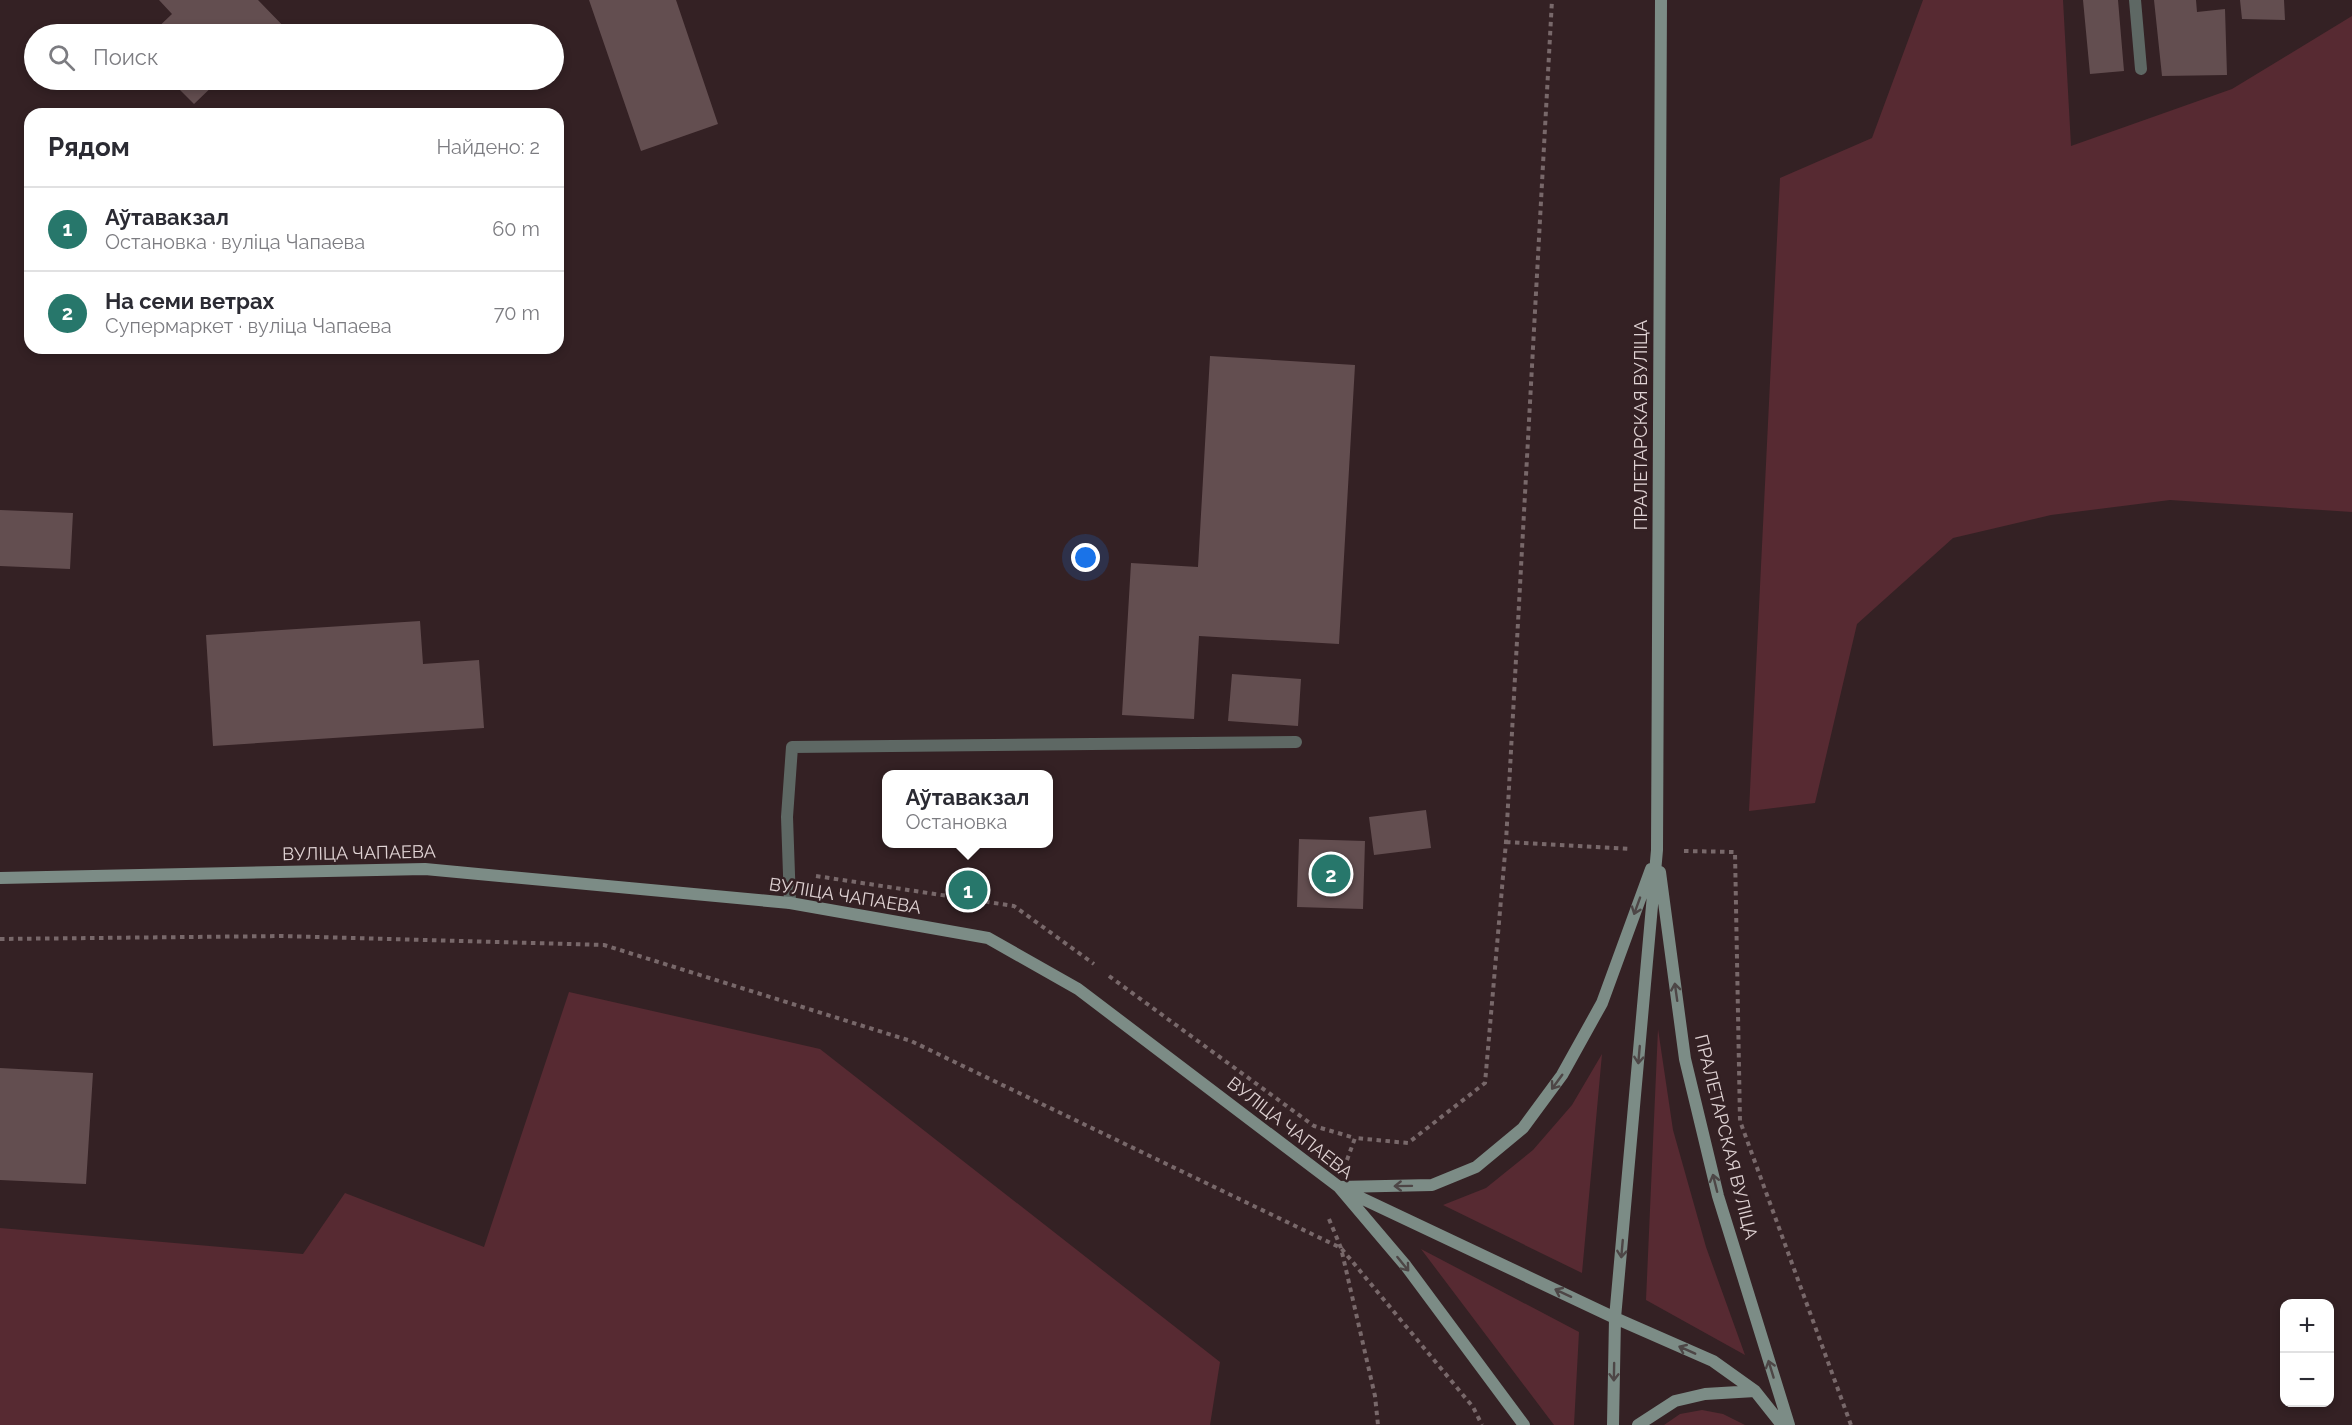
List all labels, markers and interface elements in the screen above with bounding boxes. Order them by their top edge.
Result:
search box [24,24,564,90]
icon: search [45,41,78,74]
text: Поиск [93,44,158,70]
text: Рядом [48,132,130,162]
text: Найдено: 2 [436,135,540,159]
text: Аўтавакзал [105,204,229,230]
text: 1 [63,217,72,241]
text: 60 m [492,217,540,241]
text: Остановка · вуліца Чапаева [105,230,365,254]
text: На семи ветрах [105,288,274,314]
text: 2 [62,301,73,325]
text: 70 m [494,301,540,325]
text: Супермаркет · вуліца Чапаева [105,314,392,338]
street label: ПРАЛЕТАРСКАЯ ВУЛІЦА [1630,320,1651,530]
your location [1071,543,1100,572]
popup [882,770,1053,848]
text: Аўтавакзал [906,784,1029,810]
text: Остановка [906,810,1008,834]
street label: ВУЛІЦА ЧАПАЕВА [282,841,436,864]
pin: 2 [1312,852,1350,896]
pin: 1 [948,868,988,912]
street label: ВУЛІЦА ЧАПАЕВА [768,873,923,918]
one-way arrow [1631,896,1642,914]
one-way arrow [1670,982,1681,1002]
street label: ПРАЛЕТАРСКАЯ ВУЛІЦА [1691,1032,1762,1242]
one-way arrow [1633,1045,1644,1065]
street label: ВУЛІЦА ЧАПАЕВА [1223,1072,1357,1183]
one-way arrow [1551,1074,1563,1090]
one-way arrow [1708,1173,1720,1192]
one-way arrow [1393,1180,1413,1191]
one-way arrow [1616,1239,1627,1259]
one-way arrow [1397,1256,1410,1272]
one-way arrow [1554,1287,1572,1299]
map controls [2280,1299,2334,1407]
button: + [2280,1299,2334,1353]
one-way arrow [1679,1344,1697,1355]
button: − [2280,1353,2334,1407]
one-way arrow [1765,1360,1776,1379]
one-way arrow [1609,1361,1620,1381]

